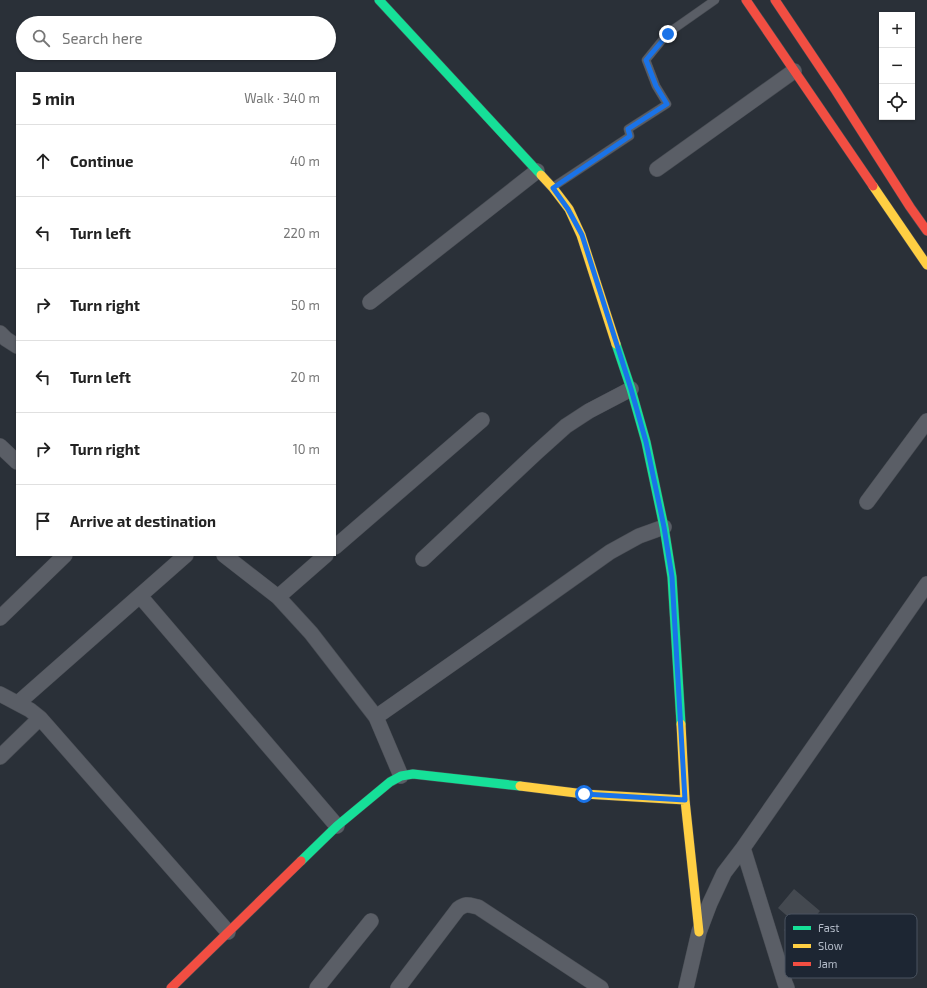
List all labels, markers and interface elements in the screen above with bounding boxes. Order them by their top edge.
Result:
map controls [879,12,915,120]
button: + [879,12,915,48]
search box [16,16,336,60]
route end [659,25,677,43]
icon: search [30,27,52,49]
text: Search here [62,29,143,47]
button: − [879,48,915,84]
button: locate [879,84,915,120]
text: 5 min [32,88,75,108]
text: Walk · 340 m [244,90,320,106]
icon: ahead [32,150,54,172]
text: Continue [70,152,133,170]
text: 40 m [290,153,320,169]
icon: left [32,222,54,244]
text: Turn left [70,224,131,242]
text: 220 m [283,225,320,241]
icon: right [32,294,54,316]
text: Turn right [70,296,140,314]
text: 50 m [291,297,320,313]
icon: left [32,366,54,388]
text: Turn left [70,368,131,386]
text: 20 m [291,369,320,385]
icon: right [32,438,54,460]
text: Turn right [70,440,140,458]
text: 10 m [293,441,320,457]
icon: arrive [32,510,54,532]
text: Arrive at destination [70,512,216,530]
route start [575,785,593,803]
legend [785,914,917,978]
text: Fast [818,921,840,934]
text: Slow [818,939,843,952]
text: Jam [818,957,837,970]

